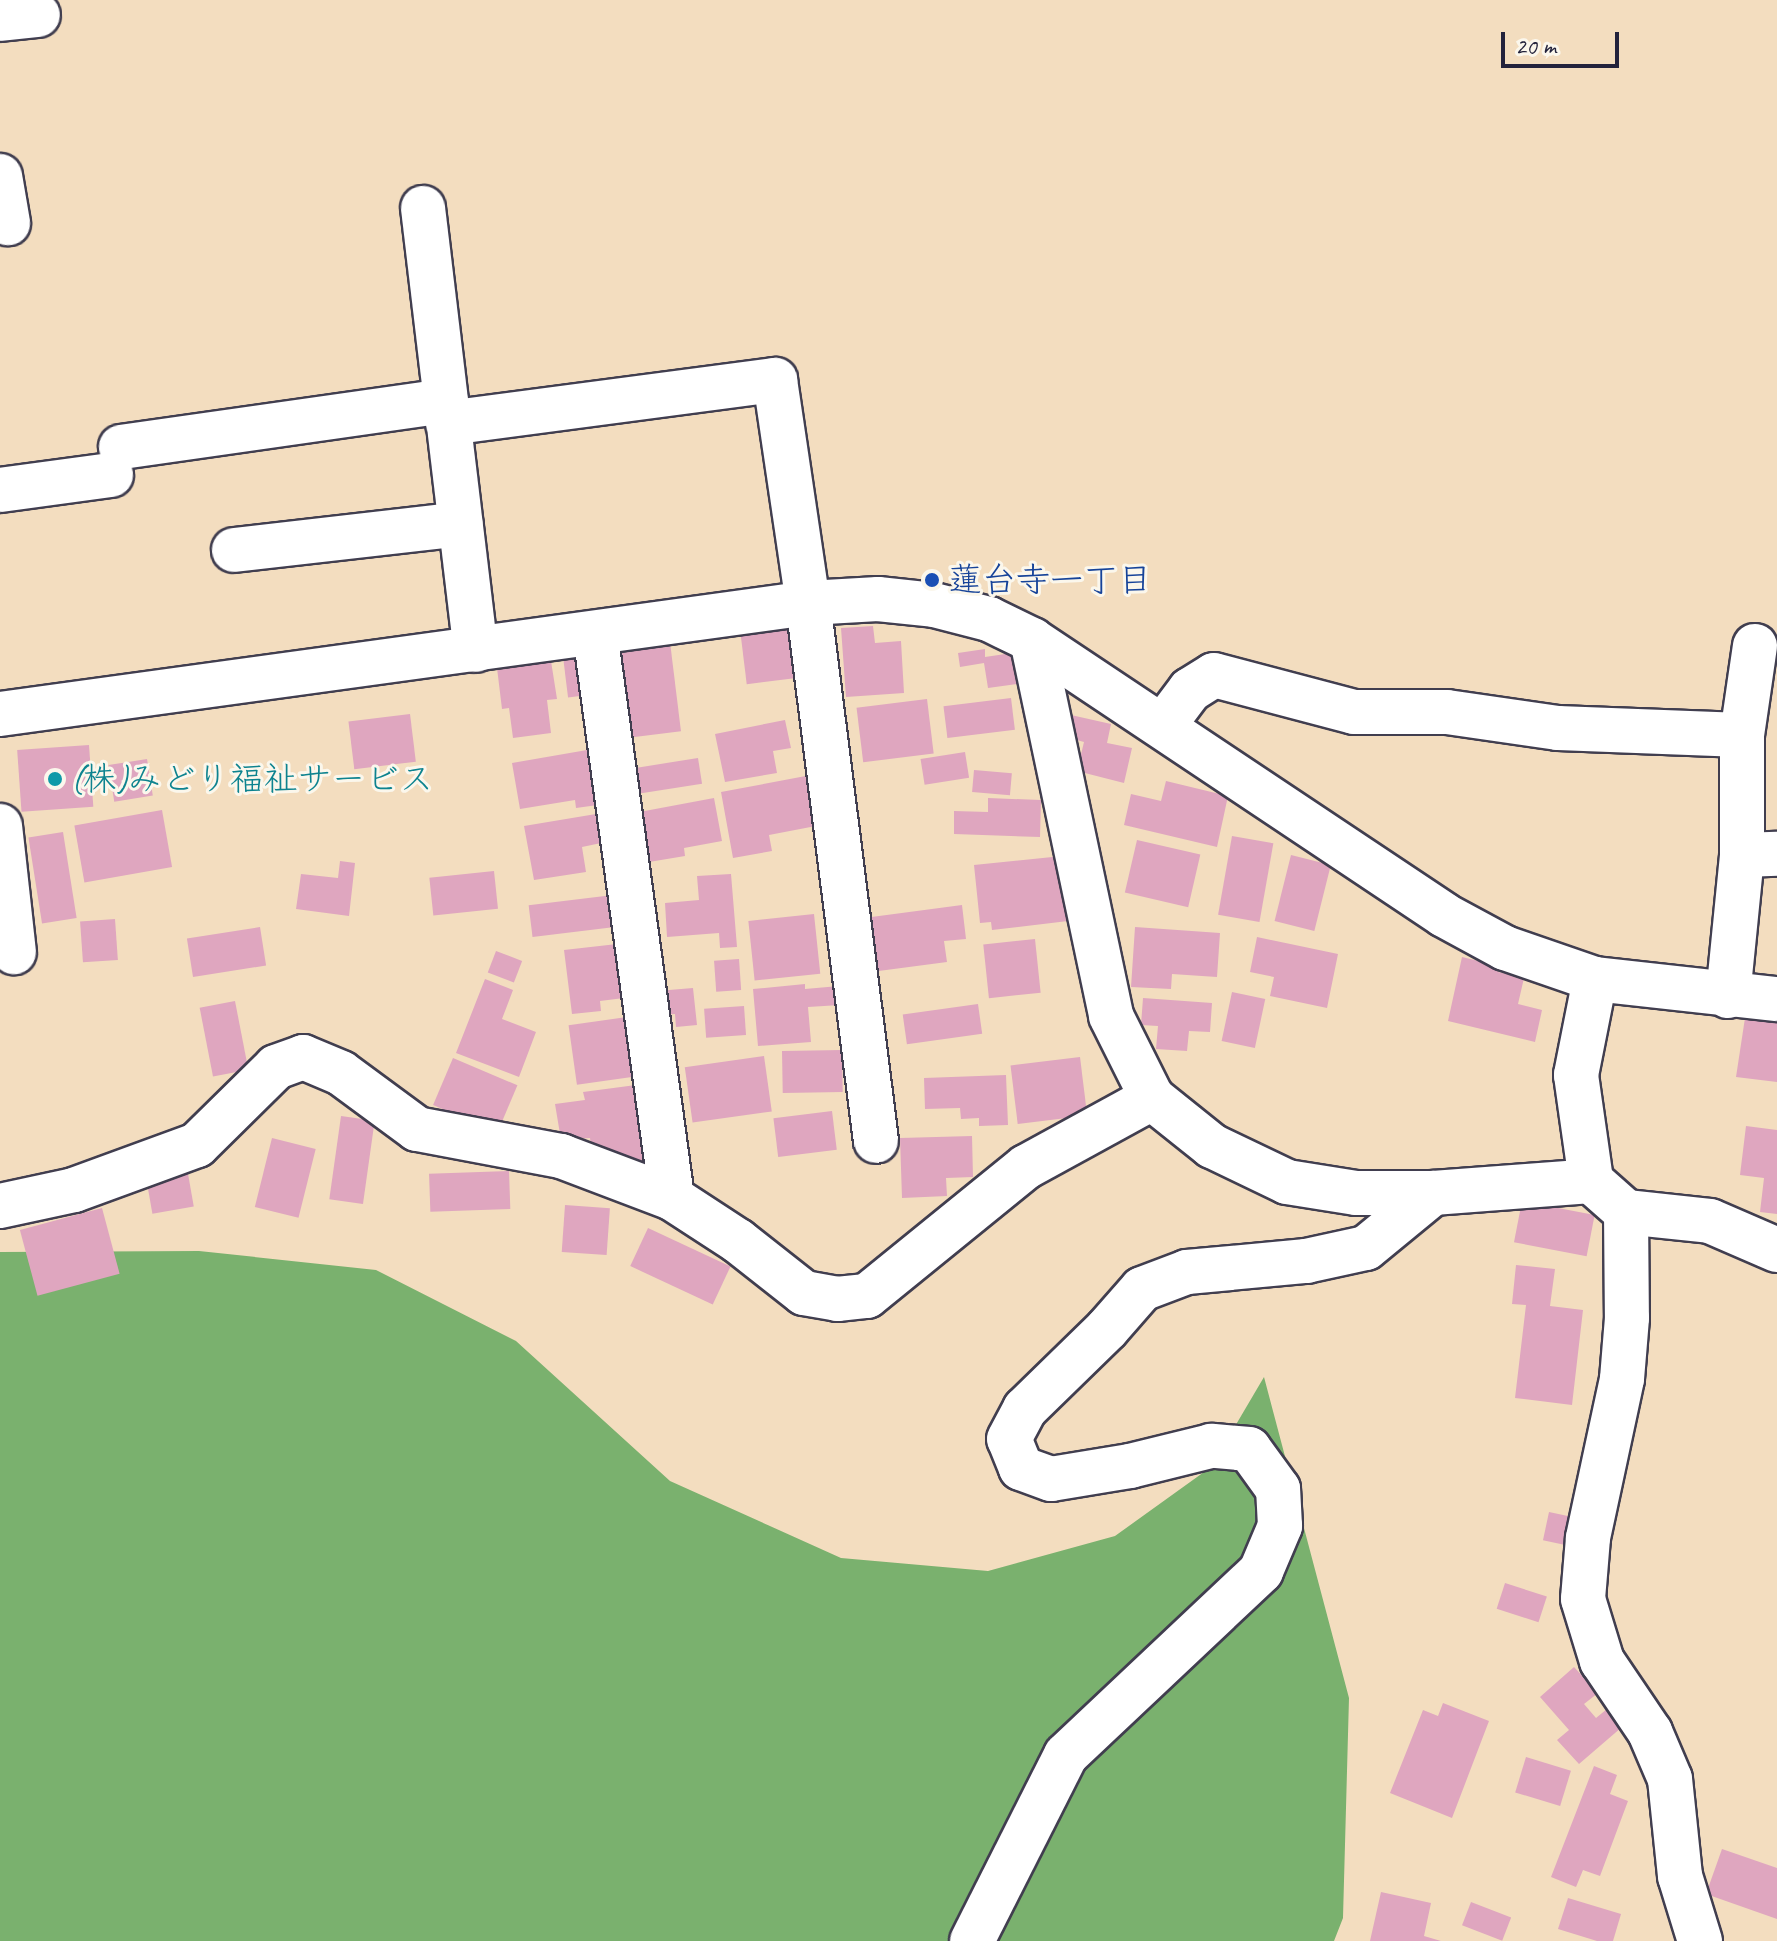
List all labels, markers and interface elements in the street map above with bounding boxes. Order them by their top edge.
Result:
scale bar [1505,16,1623,66]
text: 20 m [1515,31,1556,61]
place label: 蓮台寺一丁目 [948,560,1152,600]
marker: 蓮台寺一丁目 [923,571,941,589]
place label: (株)みどり福祉サービス [71,759,433,799]
marker: (株)みどり福祉サービス [46,770,64,788]

